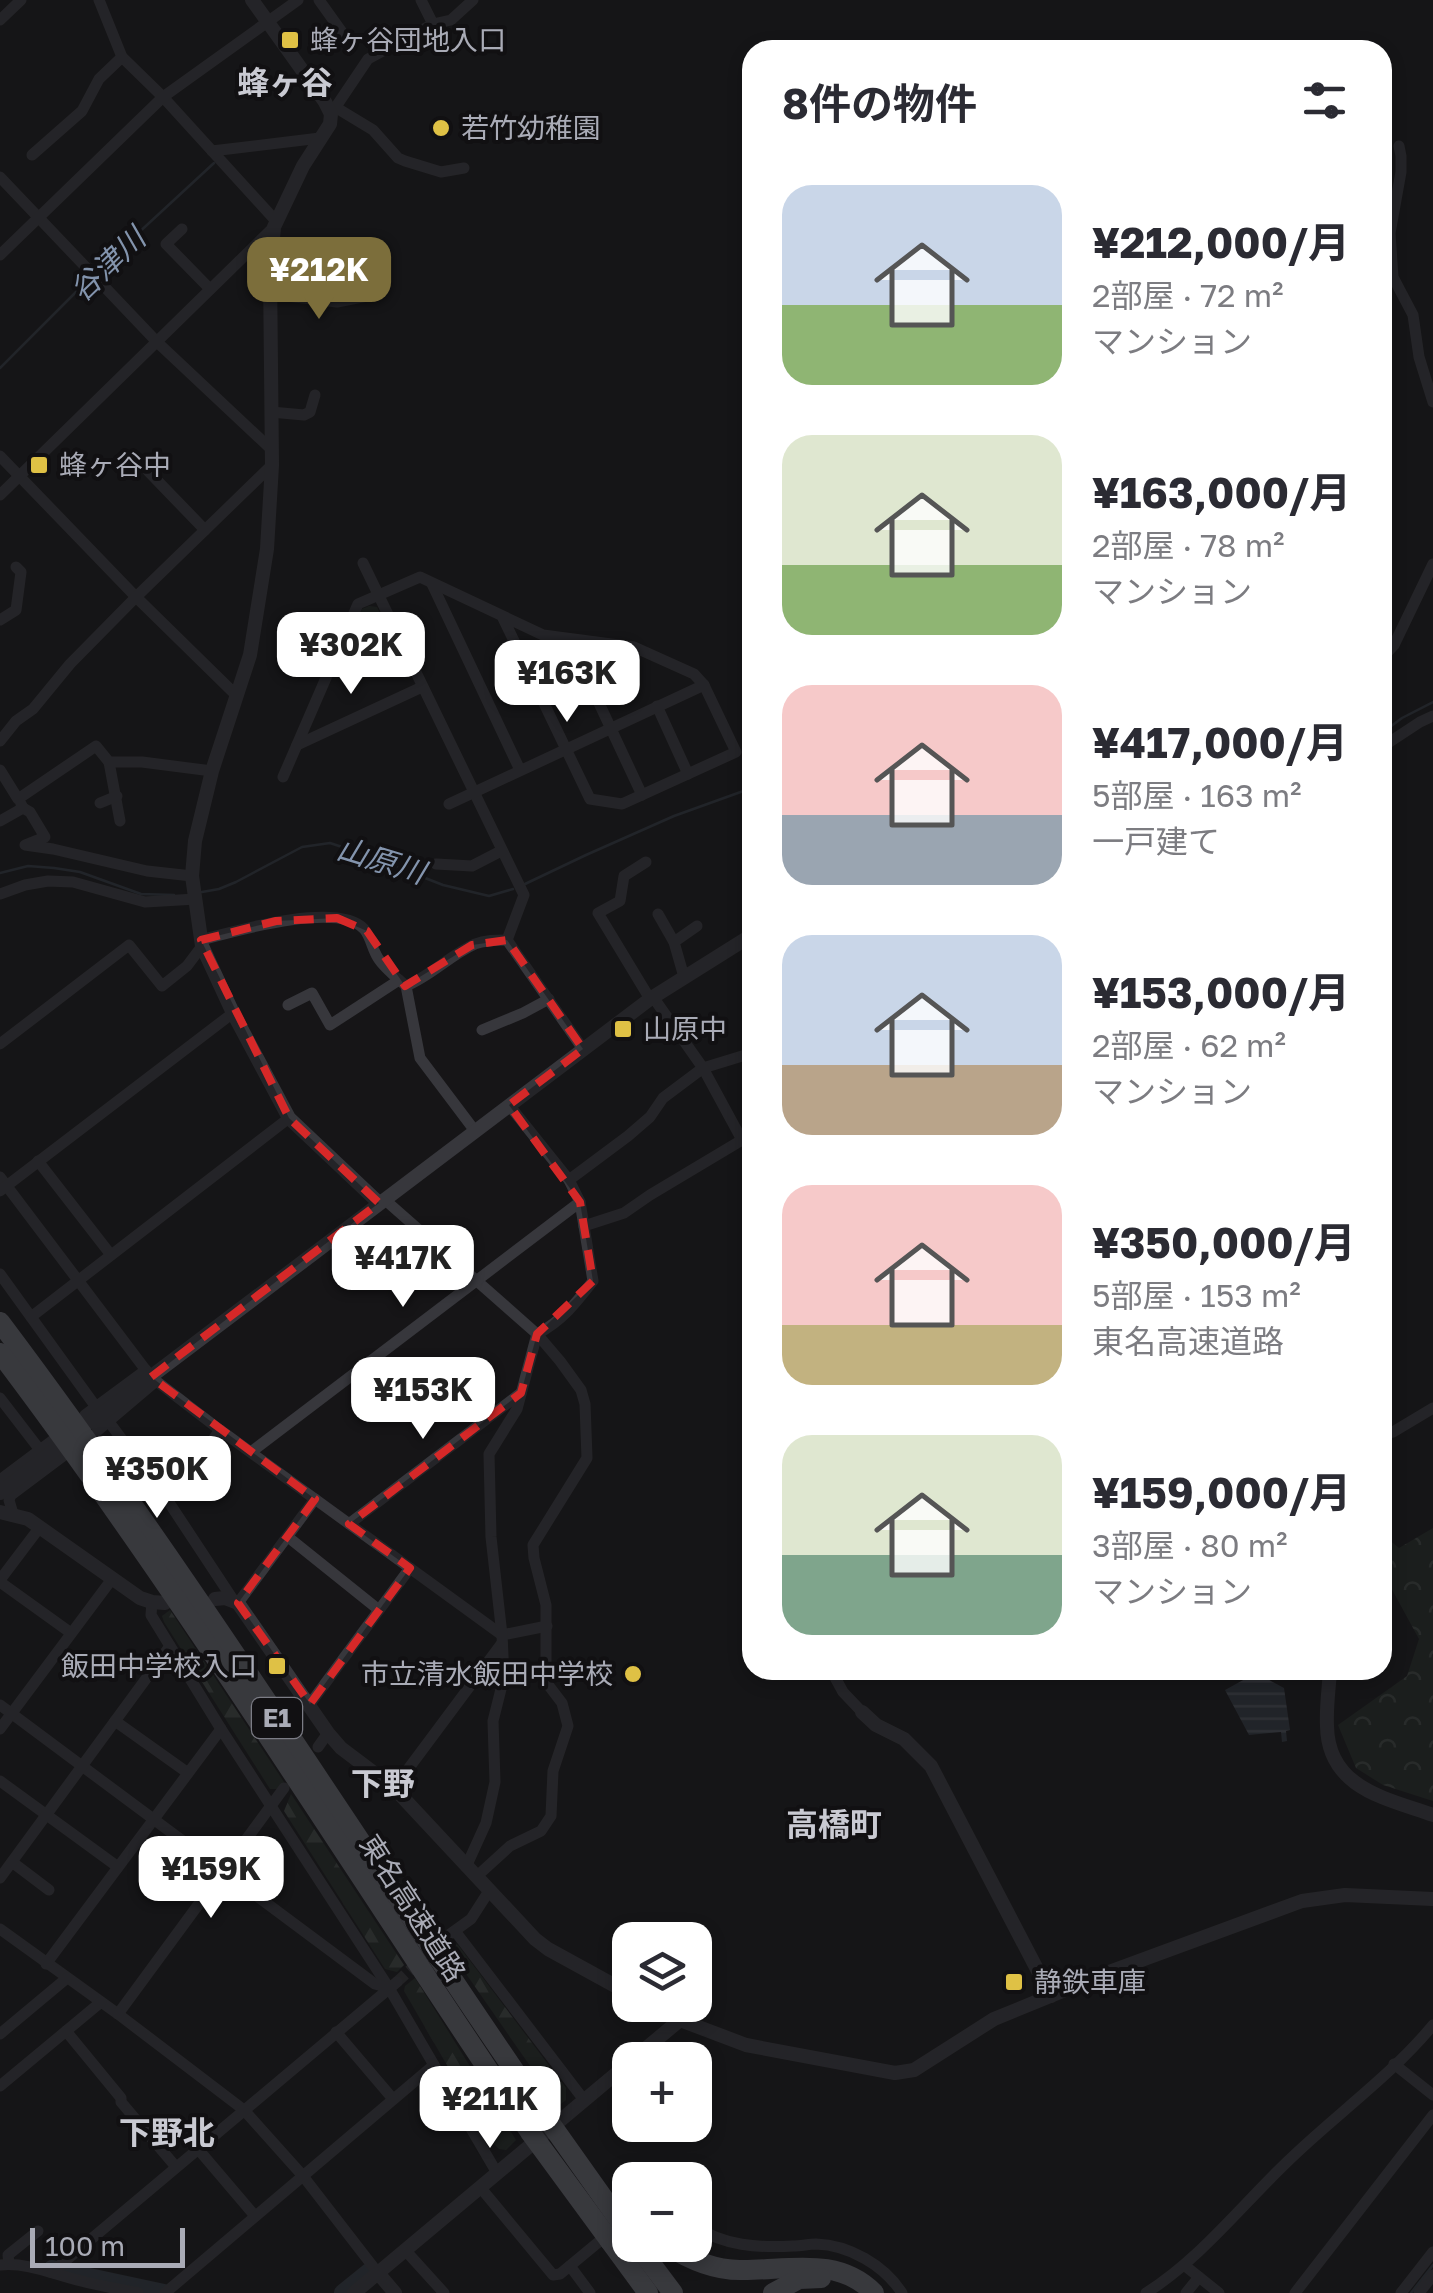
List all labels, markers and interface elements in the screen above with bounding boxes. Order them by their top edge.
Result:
place label: 蜂ヶ谷団地入口 [310,23,506,56]
marker: 蜂ヶ谷団地入口 [279,29,301,51]
district label: 蜂ヶ谷 [237,63,333,101]
icon: filters [1297,73,1352,128]
text: 8件の物件 [782,78,977,128]
place label: 若竹幼稚園 [461,111,601,144]
marker: 若竹幼稚園 [430,117,452,139]
text: ¥212,000/月 [1092,217,1350,267]
water label: 谷津川 [62,218,154,308]
icon: home [862,225,982,345]
pin: ¥212K [249,237,389,322]
text: ¥212K [269,250,369,288]
text: 2部屋 · 72 m² [1092,276,1284,314]
text: マンション [1092,322,1252,360]
place label: 蜂ヶ谷中 [59,448,171,481]
marker: 蜂ヶ谷中 [28,454,50,476]
text: ¥163,000/月 [1092,467,1351,517]
icon: home [862,475,982,595]
text: 2部屋 · 78 m² [1092,526,1284,564]
text: マンション [1092,572,1252,610]
pin: ¥302K [281,612,421,697]
text: ¥302K [299,625,403,663]
pin: ¥163K [497,640,637,725]
text: ¥163K [517,653,617,691]
text: ¥417,000/月 [1092,717,1348,767]
icon: home [862,725,982,845]
text: 5部屋 · 163 m² [1092,776,1302,814]
text: 一戸建て [1092,822,1220,860]
water label: 山原川 [333,830,432,891]
text: ¥153,000/月 [1092,967,1350,1017]
icon: home [862,975,982,1095]
place label: 山原中 [643,1012,727,1045]
marker: 山原中 [612,1018,634,1040]
text: 2部屋 · 62 m² [1092,1026,1286,1064]
text: マンション [1092,1072,1252,1110]
text: ¥350,000/月 [1092,1217,1356,1267]
pin: ¥417K [333,1225,473,1310]
icon: home [862,1225,982,1345]
text: ¥417K [354,1238,452,1276]
text: 5部屋 · 153 m² [1092,1276,1301,1314]
text: 東名高速道路 [1092,1322,1284,1360]
pin: ¥153K [353,1357,493,1442]
text: ¥153K [373,1370,473,1408]
pin: ¥350K [87,1436,227,1521]
text: ¥350K [105,1449,209,1487]
text: ¥159,000/月 [1092,1467,1351,1517]
icon: home [862,1475,982,1595]
text: 3部屋 · 80 m² [1092,1526,1288,1564]
text: マンション [1092,1572,1252,1610]
place label: 飯田中学校入口 [61,1649,257,1682]
marker: 飯田中学校入口 [266,1655,288,1677]
place label: 市立清水飯田中学校 [361,1657,613,1690]
marker: 市立清水飯田中学校 [622,1663,644,1685]
road number: E1 [252,1698,302,1738]
district label: 下野 [351,1764,415,1802]
district label: 高橋町 [786,1805,882,1843]
street label: 東名高速道路 [354,1828,473,1987]
pin: ¥159K [141,1836,281,1921]
text: ¥159K [161,1849,261,1887]
map controls [612,1922,712,2262]
button: layers [612,1922,712,2022]
place label: 静鉄車庫 [1034,1965,1146,1998]
marker: 静鉄車庫 [1003,1971,1025,1993]
button: + [612,2042,712,2142]
pin: ¥211K [420,2066,560,2151]
text: ¥211K [442,2079,538,2117]
district label: 下野北 [119,2113,215,2151]
button: − [612,2162,712,2262]
scale bar [30,2223,185,2268]
text: 100 m [45,2229,125,2262]

